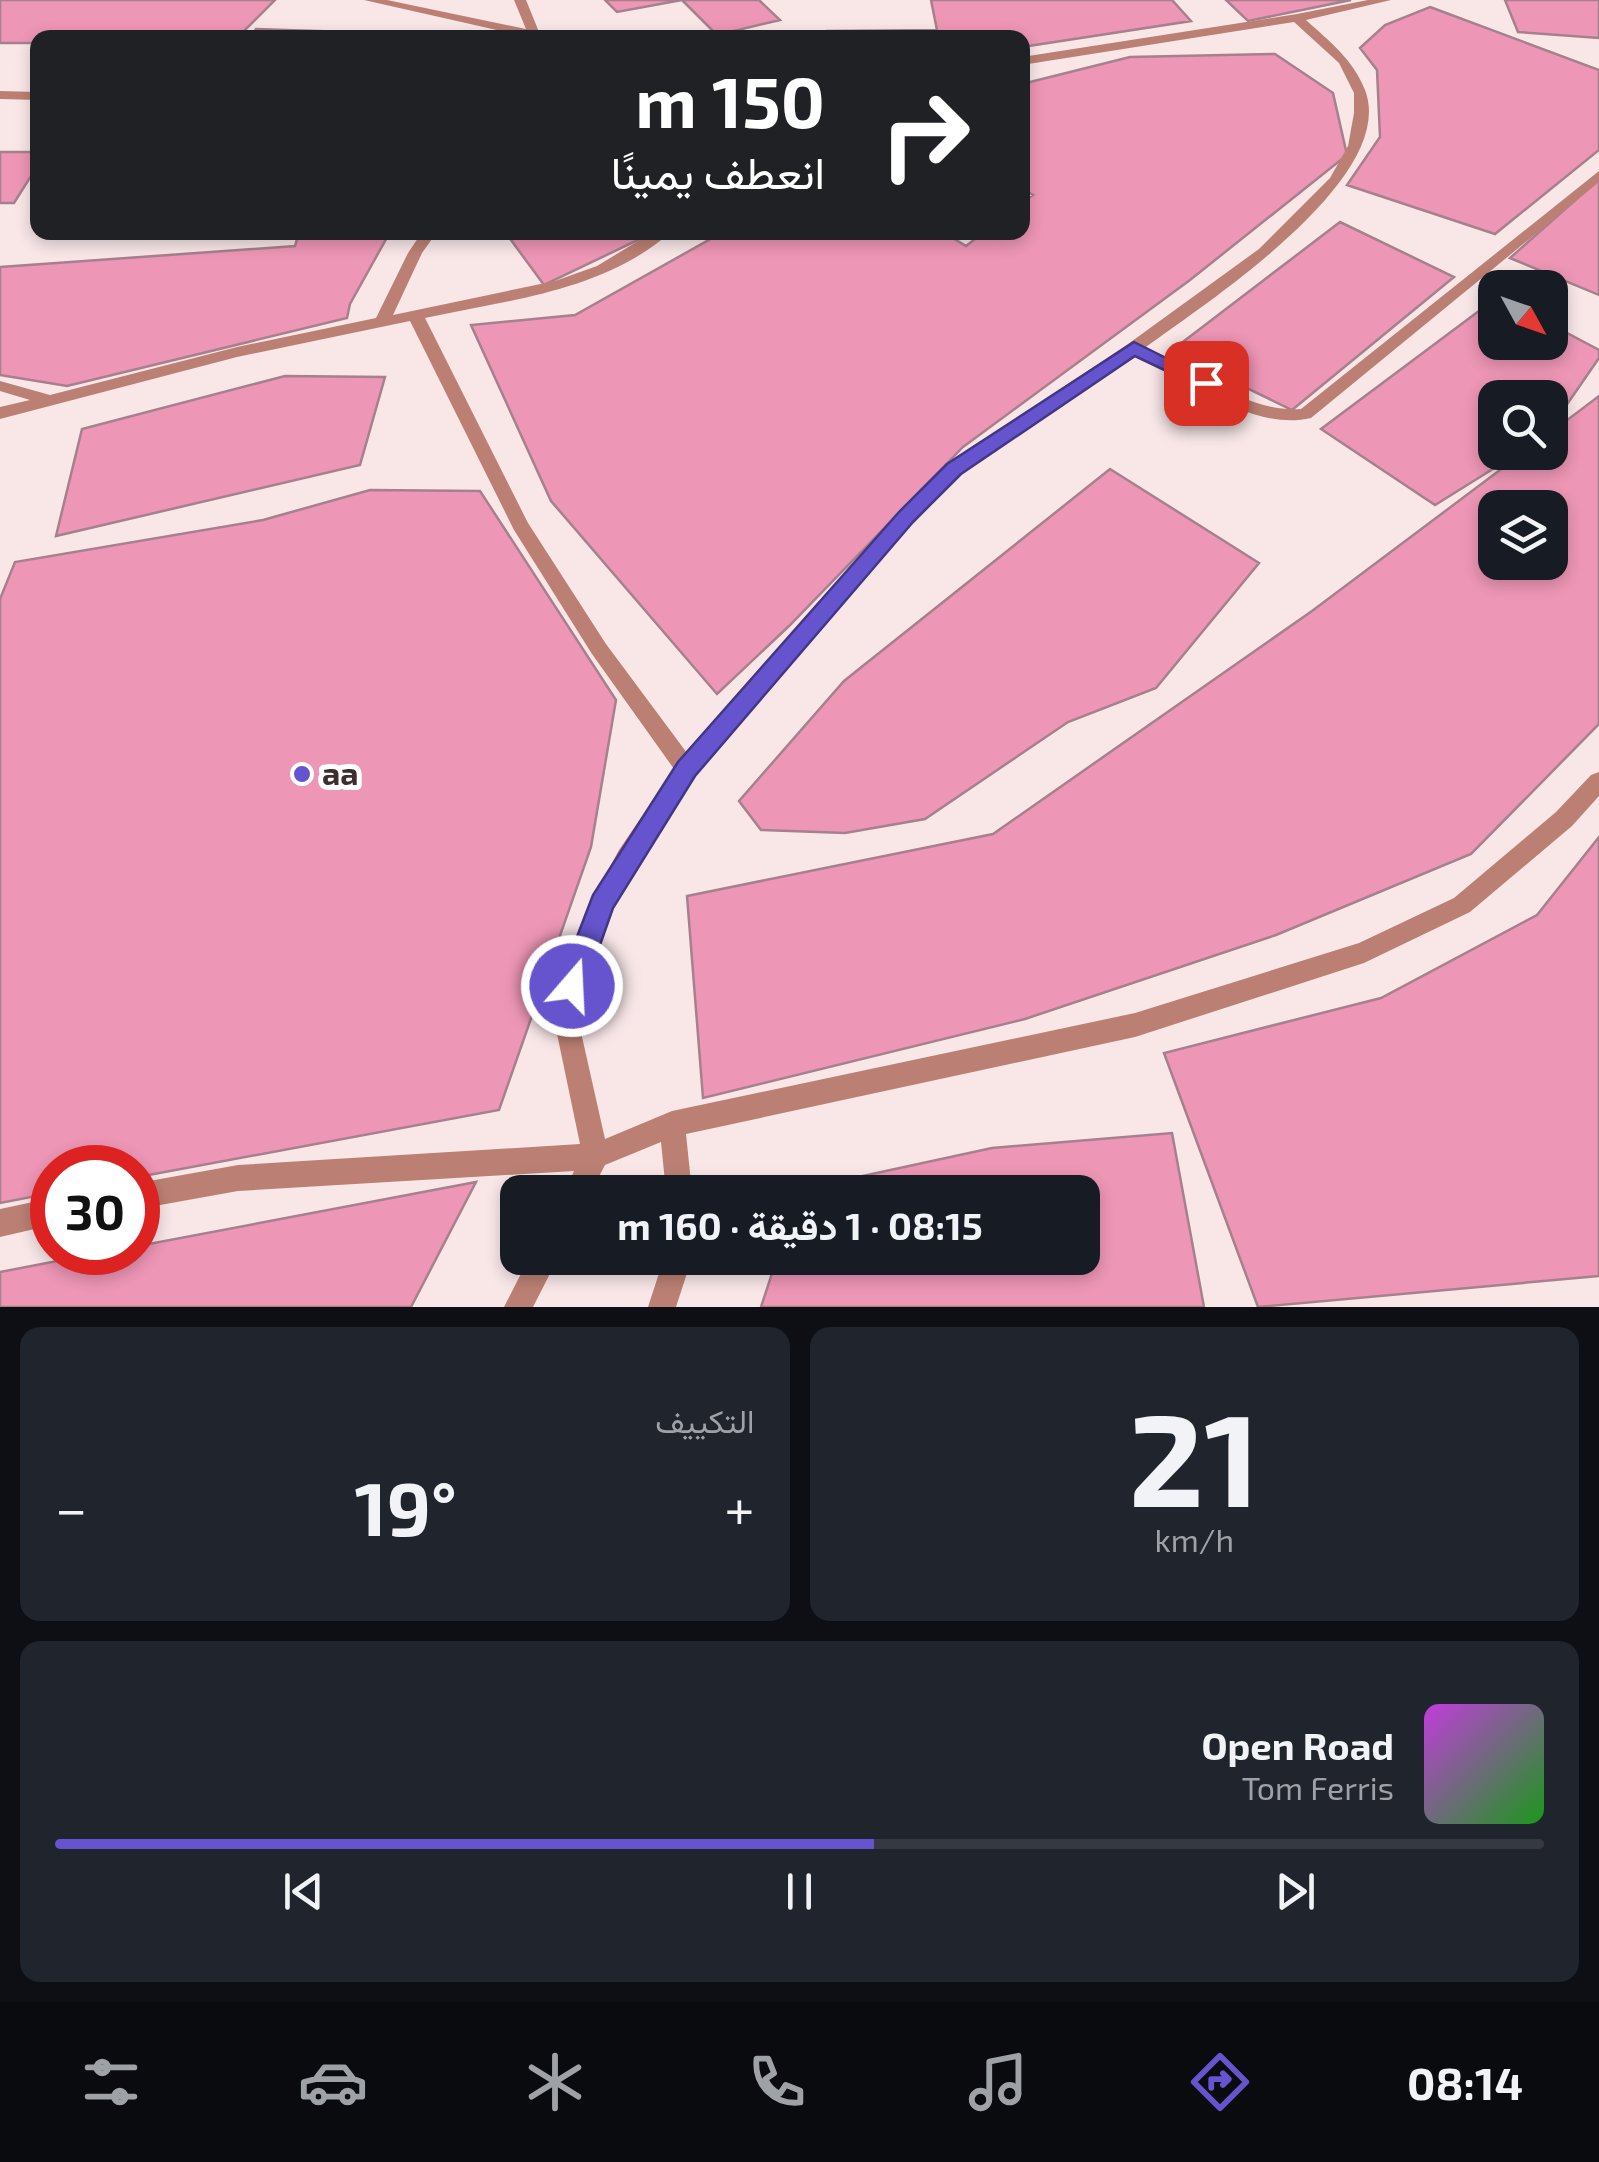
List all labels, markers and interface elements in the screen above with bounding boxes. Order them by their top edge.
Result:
text: 150 m [635,58,825,142]
icon: right [860,70,990,200]
text: انعطف يمينًا [611,144,825,198]
north arrow [1478,270,1568,360]
map controls [1478,270,1568,580]
pin [1164,341,1249,426]
icon: arrive [1179,356,1234,411]
button: search [1478,380,1568,470]
button: layers [1478,490,1568,580]
place label: aa [322,753,358,791]
marker: aa [291,763,313,785]
position arrow [520,934,624,1038]
speed limit sign: 30 [30,1145,160,1275]
text: 08:15 · 1 دقيقة · 160 m [617,1202,983,1248]
text: 21 [1128,1377,1260,1533]
text: التكييف [655,1401,755,1439]
text: 19° [354,1461,457,1551]
text: − [55,1474,87,1540]
text: + [724,1474,754,1540]
text: km/h [1155,1520,1234,1558]
text: Open Road [1201,1722,1394,1768]
text: Tom Ferris [1242,1768,1394,1806]
icon: previous [276,1864,331,1919]
icon: pause [772,1864,827,1919]
icon: next [1268,1864,1323,1919]
icon: filters [76,2047,146,2117]
icon: car [298,2047,368,2117]
icon: climate [520,2047,590,2117]
icon: phone [742,2047,812,2117]
icon: music [963,2047,1033,2117]
icon: directions [1185,2047,1255,2117]
text: 08:14 [1407,2055,1523,2109]

